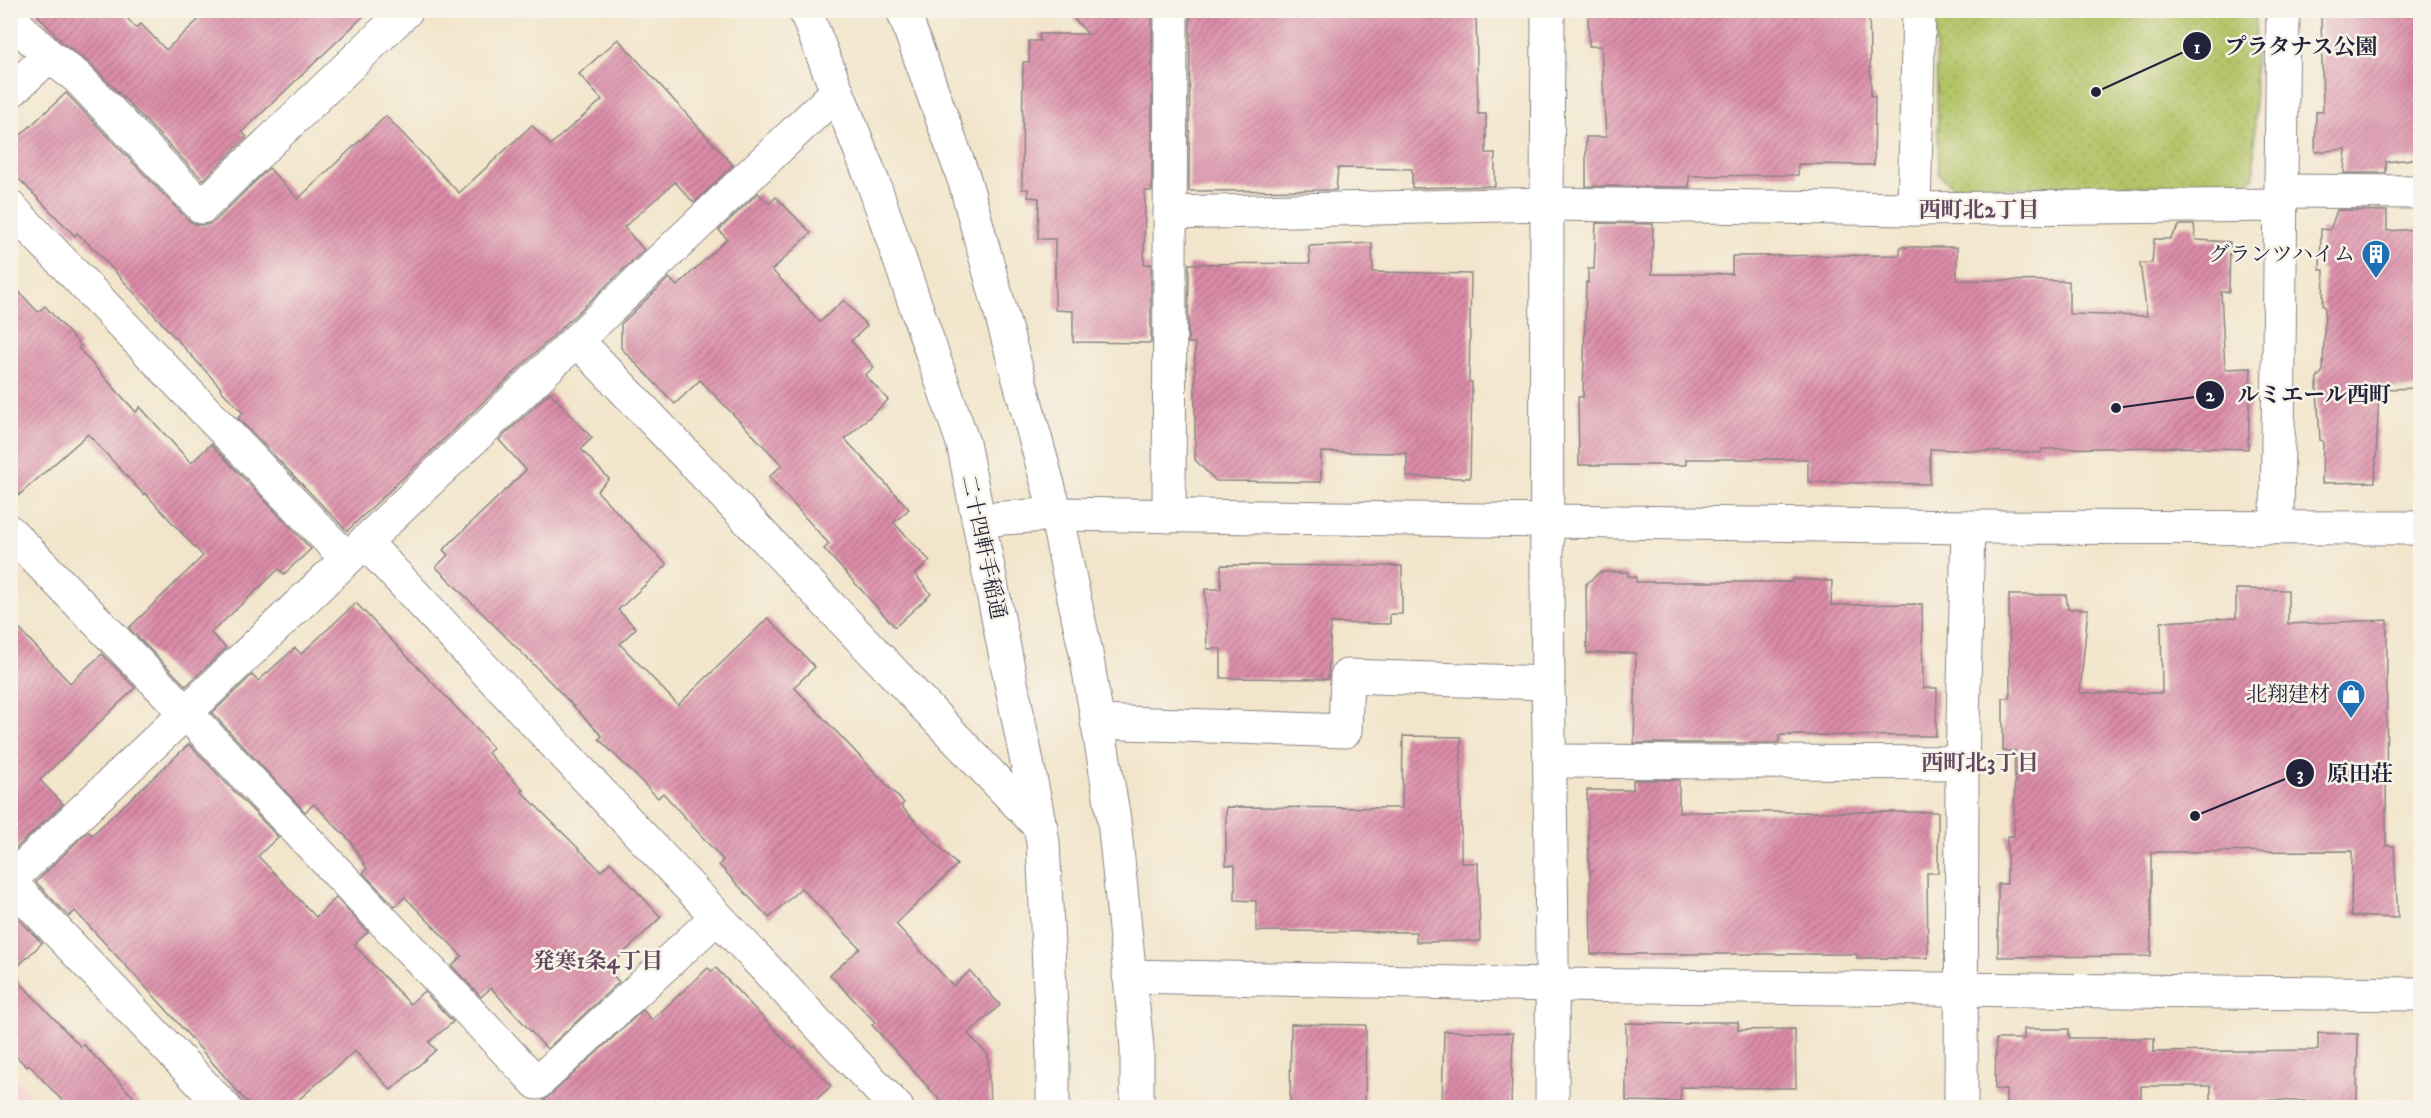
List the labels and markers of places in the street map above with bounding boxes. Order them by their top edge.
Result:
callout: プラタナス公園 [2182,26,2390,66]
building icon: グランツハイム [2360,238,2392,280]
place label: グランツハイム [2208,242,2355,268]
callout: ルミエール西町 [2195,375,2403,415]
shop icon: 北翔建材 [2335,678,2367,720]
place label: 北翔建材 [2246,682,2330,708]
callout: 原田荘 [2285,753,2405,793]

